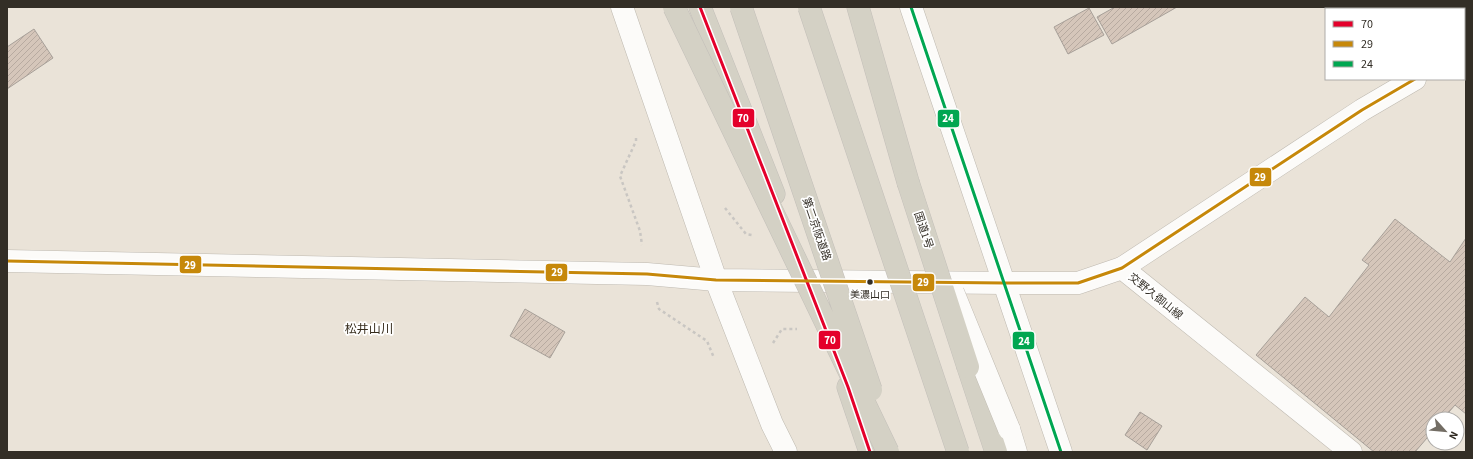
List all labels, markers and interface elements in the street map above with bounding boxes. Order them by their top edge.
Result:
legend [1325,8,1465,80]
text: 70 [1361,16,1373,33]
text: 29 [1361,36,1373,53]
text: 24 [1361,56,1373,73]
line badge: 70 [732,108,755,128]
line badge: 24 [937,109,960,128]
text: 70 [737,111,749,126]
text: 24 [942,111,954,126]
line badge: 29 [1249,167,1272,187]
text: 29 [1254,170,1266,185]
street label: 第二京阪道路 [799,196,834,263]
street label: 国道1号 [910,210,937,251]
line badge: 29 [179,255,202,274]
text: 29 [184,258,196,273]
line badge: 29 [545,263,568,282]
text: 29 [551,265,563,280]
street label: 交野久御山線 [1125,270,1186,323]
line badge: 29 [912,273,935,292]
text: 29 [917,275,929,290]
marker: 美濃山口 [865,277,875,287]
place label: 美濃山口 [850,288,890,302]
district label: 松井山川 [345,321,393,338]
line badge: 70 [818,330,841,350]
line badge: 24 [1012,331,1035,350]
text: 70 [824,333,836,348]
text: 24 [1018,334,1030,349]
north arrow [1425,411,1465,451]
text: N [1445,429,1462,442]

